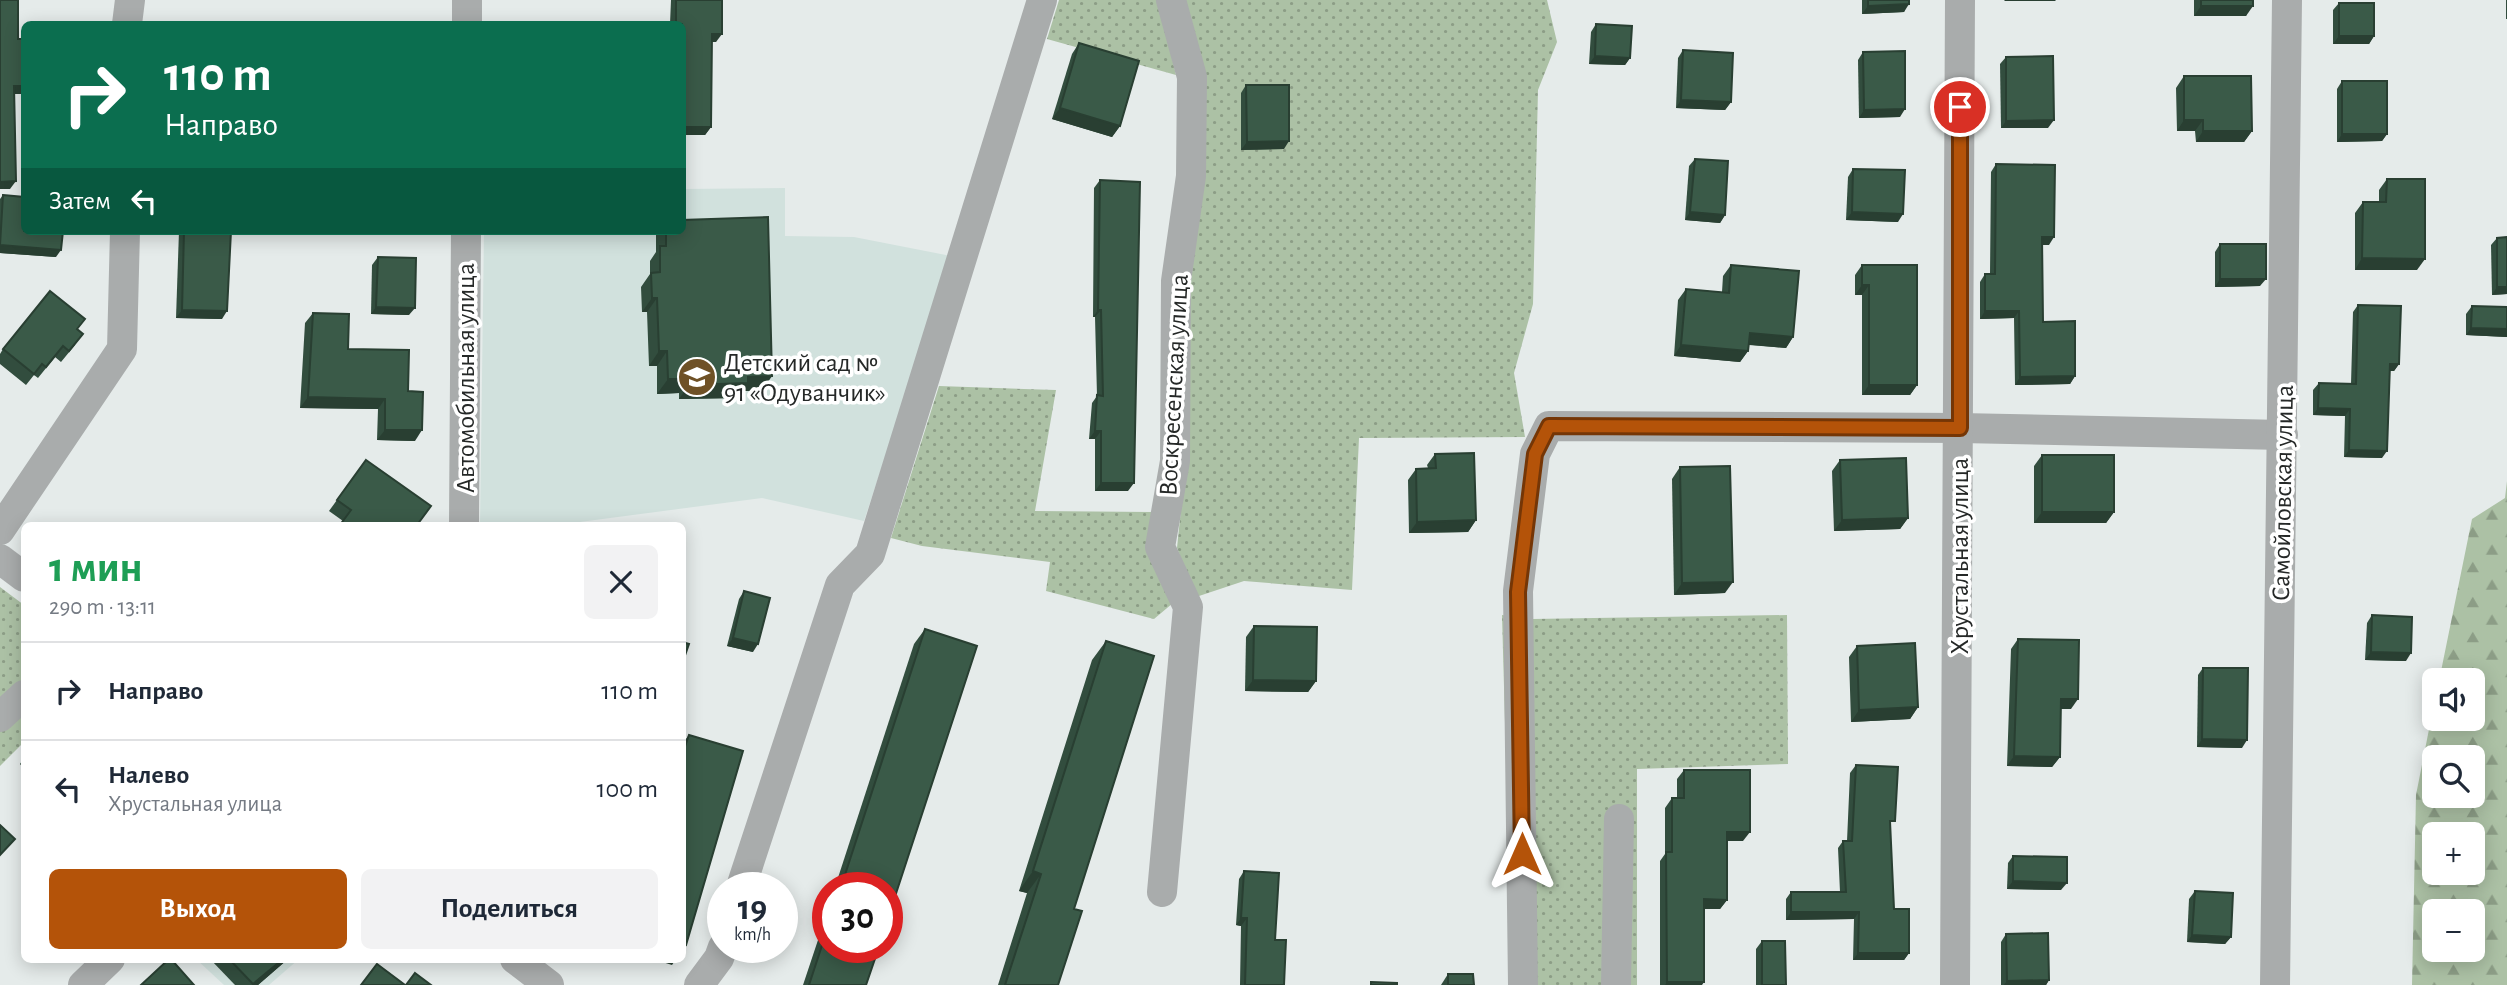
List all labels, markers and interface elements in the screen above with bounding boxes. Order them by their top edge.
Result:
icon: right [49,49,140,140]
text: 110 m [164,51,272,100]
pin [1930,77,1990,137]
icon: arrive [1941,88,1979,126]
text: Направо [164,109,278,141]
icon: left [125,182,163,220]
text: Затем [49,188,111,214]
street label: Автомобильная улица [453,263,479,493]
street label: Воскресенская улица [1155,273,1193,497]
place label: Детский сад № 91 «Одуванчик» [724,350,886,406]
school or university icon: Детский сад № 91 «Одуванчик» [676,356,718,398]
street label: Самойловская улица [2268,384,2298,601]
street label: Хрустальная улица [1947,457,1973,654]
button: close [584,545,658,619]
text: 1 мин [49,547,143,589]
text: 290 m · 13:11 [49,596,156,619]
map controls [2422,668,2485,962]
button: sound [2422,668,2485,731]
icon: right [49,672,87,710]
text: Направо [108,678,203,704]
text: 110 m [601,678,658,704]
button: search [2422,745,2485,808]
text: Налево [108,762,189,788]
icon: left [49,770,87,808]
text: 100 m [597,776,658,802]
text: Хрустальная улица [108,793,282,816]
position arrow [1485,817,1559,891]
button: + [2422,822,2485,885]
button: Выход [49,869,347,949]
button: Поделиться [361,869,658,949]
speed limit sign: 30 [812,872,903,963]
text: 19 [738,891,767,926]
button: − [2422,899,2485,962]
text: km/h [734,926,771,944]

